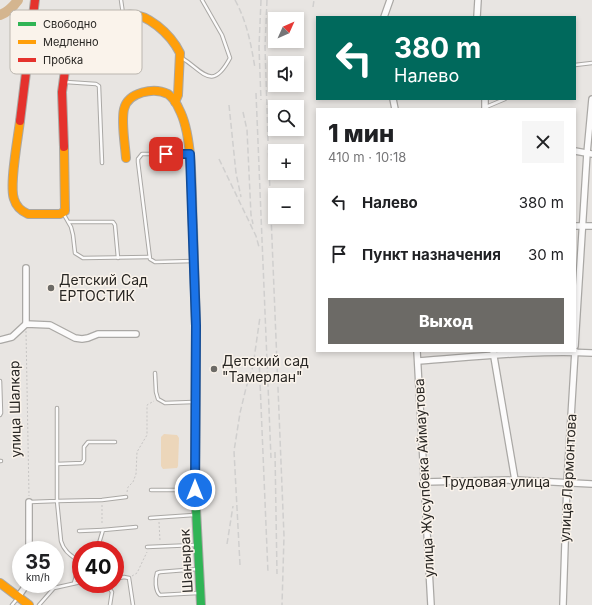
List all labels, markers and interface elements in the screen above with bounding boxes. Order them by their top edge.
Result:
legend [10,10,142,74]
north arrow [268,12,304,48]
map controls [268,12,304,224]
text: Свободно [43,17,97,31]
text: 380 m [394,31,481,65]
icon: left [328,32,380,84]
text: Медленно [43,35,99,49]
text: Пробка [43,53,83,67]
button: sound [268,56,304,92]
text: Налево [394,65,459,86]
button: search [268,100,304,136]
text: 1 мин [328,119,394,148]
button: close [522,121,564,163]
pin [149,137,183,171]
icon: arrive [155,143,177,165]
button: + [268,144,304,180]
text: 410 m · 10:18 [328,149,406,165]
button: − [268,188,304,224]
icon: left [328,191,350,213]
text: Налево [362,193,418,212]
text: 380 m [519,193,564,212]
icon: arrive [328,243,350,265]
text: Пункт назначения [362,245,501,264]
text: 30 m [528,245,564,264]
place label: Детский Сад ЕРТОСТИК [59,271,148,304]
marker: Детский Сад ЕРТОСТИК [46,283,56,293]
button: Выход [328,298,564,344]
place label: Детский сад "Тамерлан" [222,352,309,385]
street label: улица Шалкар [5,360,24,458]
marker: Детский сад "Тамерлан" [209,364,219,374]
street label: улица Жусупбека Аймаутова [410,378,437,578]
street label: улица Лермонтова [556,413,579,543]
position arrow [174,469,216,511]
street label: Трудовая улица [442,473,550,490]
street label: Шанырак [175,528,196,593]
speed limit sign: 40 [72,541,124,593]
text: 35 [25,550,51,574]
text: km/h [26,571,50,583]

